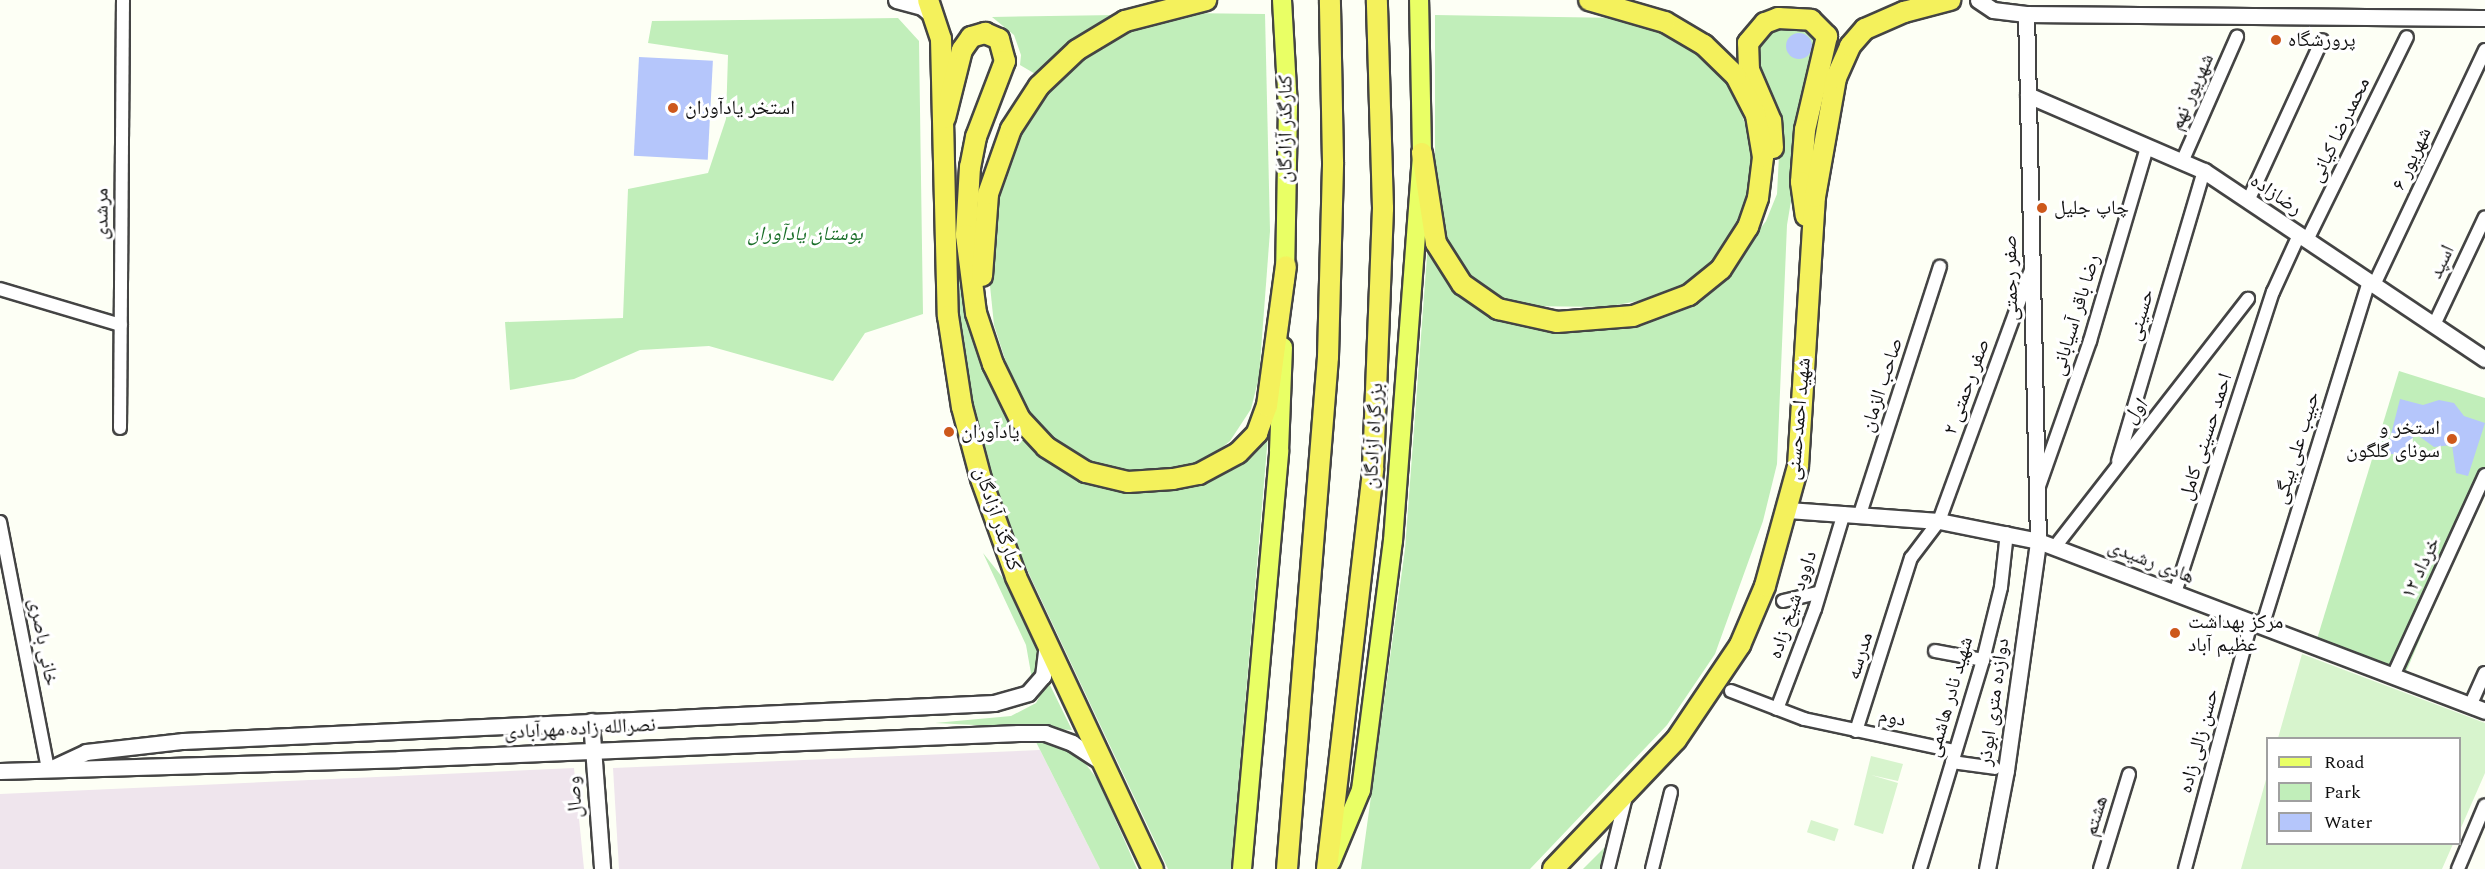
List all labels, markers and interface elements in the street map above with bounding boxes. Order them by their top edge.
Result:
place label: پرورشگاه [2288,28,2356,52]
marker: پرورشگاه [2269,33,2283,47]
street label: شهریور نهم [2164,50,2220,134]
street label: محمدرضا کیانی [2304,74,2376,186]
street label: کنارگذر آزادگان [1274,75,1298,183]
place label: استخر یادآوران [685,96,795,120]
marker: استخر یادآوران [666,101,680,115]
street label: شهریور ۶ [2387,124,2437,194]
street label: رضازاده [2245,169,2307,221]
street label: مرشدی [90,188,114,240]
place label: چاپ جلیل [2054,196,2129,220]
marker: چاپ جلیل [2035,201,2049,215]
park label: بوستان یادآوران [747,222,863,246]
street label: صفر رحمتی [1998,235,2024,321]
street label: اسپد [2424,241,2460,283]
street label: رضا باقر آسیابانی [2046,251,2106,379]
street label: حسینی [2122,286,2160,344]
street label: صاحب الزمان [1855,335,1909,435]
street label: صفر رحمتی ۲ [1939,336,1995,438]
street label: شهید احمدحسنی [1782,357,1816,481]
street label: احمد حسینی کامل [2174,370,2238,504]
street label: بزرگراه آزادگان [1359,382,1389,490]
street label: حبیب علی بیگی [2268,389,2326,507]
street label: اول [2119,393,2153,429]
place label: استخر و سونای گلگون [2346,416,2440,463]
place label: یادآوران [961,420,1020,444]
marker: یادآوران [942,425,956,439]
marker: استخر و سونای گلگون [2445,432,2459,446]
street label: کنارگذر آزادگان [968,464,1026,574]
street label: خرداد ۱۲ [2396,533,2446,603]
street label: هادی رشیدی [2104,535,2198,589]
street label: داوود شیخ زاده [1763,548,1823,662]
street label: خانی باصری [23,596,63,688]
place label: مرکز بهداشت عظیم آباد [2188,610,2283,657]
marker: مرکز بهداشت عظیم آباد [2166,624,2184,642]
street label: مدرسه [1841,629,1879,683]
street label: شهید نادر هاشمی [1921,634,1979,760]
street label: دوازده متری ابوذر [1973,636,2015,768]
street label: حسن زالی زاده [2174,686,2224,796]
street label: دوم [1876,704,1908,732]
street label: نصرالله زاده مهرآبادی [504,713,656,745]
legend [2266,737,2461,845]
text: Road [2324,749,2365,776]
street label: وصال [562,775,588,819]
text: Park [2324,779,2361,806]
street label: هشتم [2079,793,2113,839]
text: Water [2324,809,2372,836]

